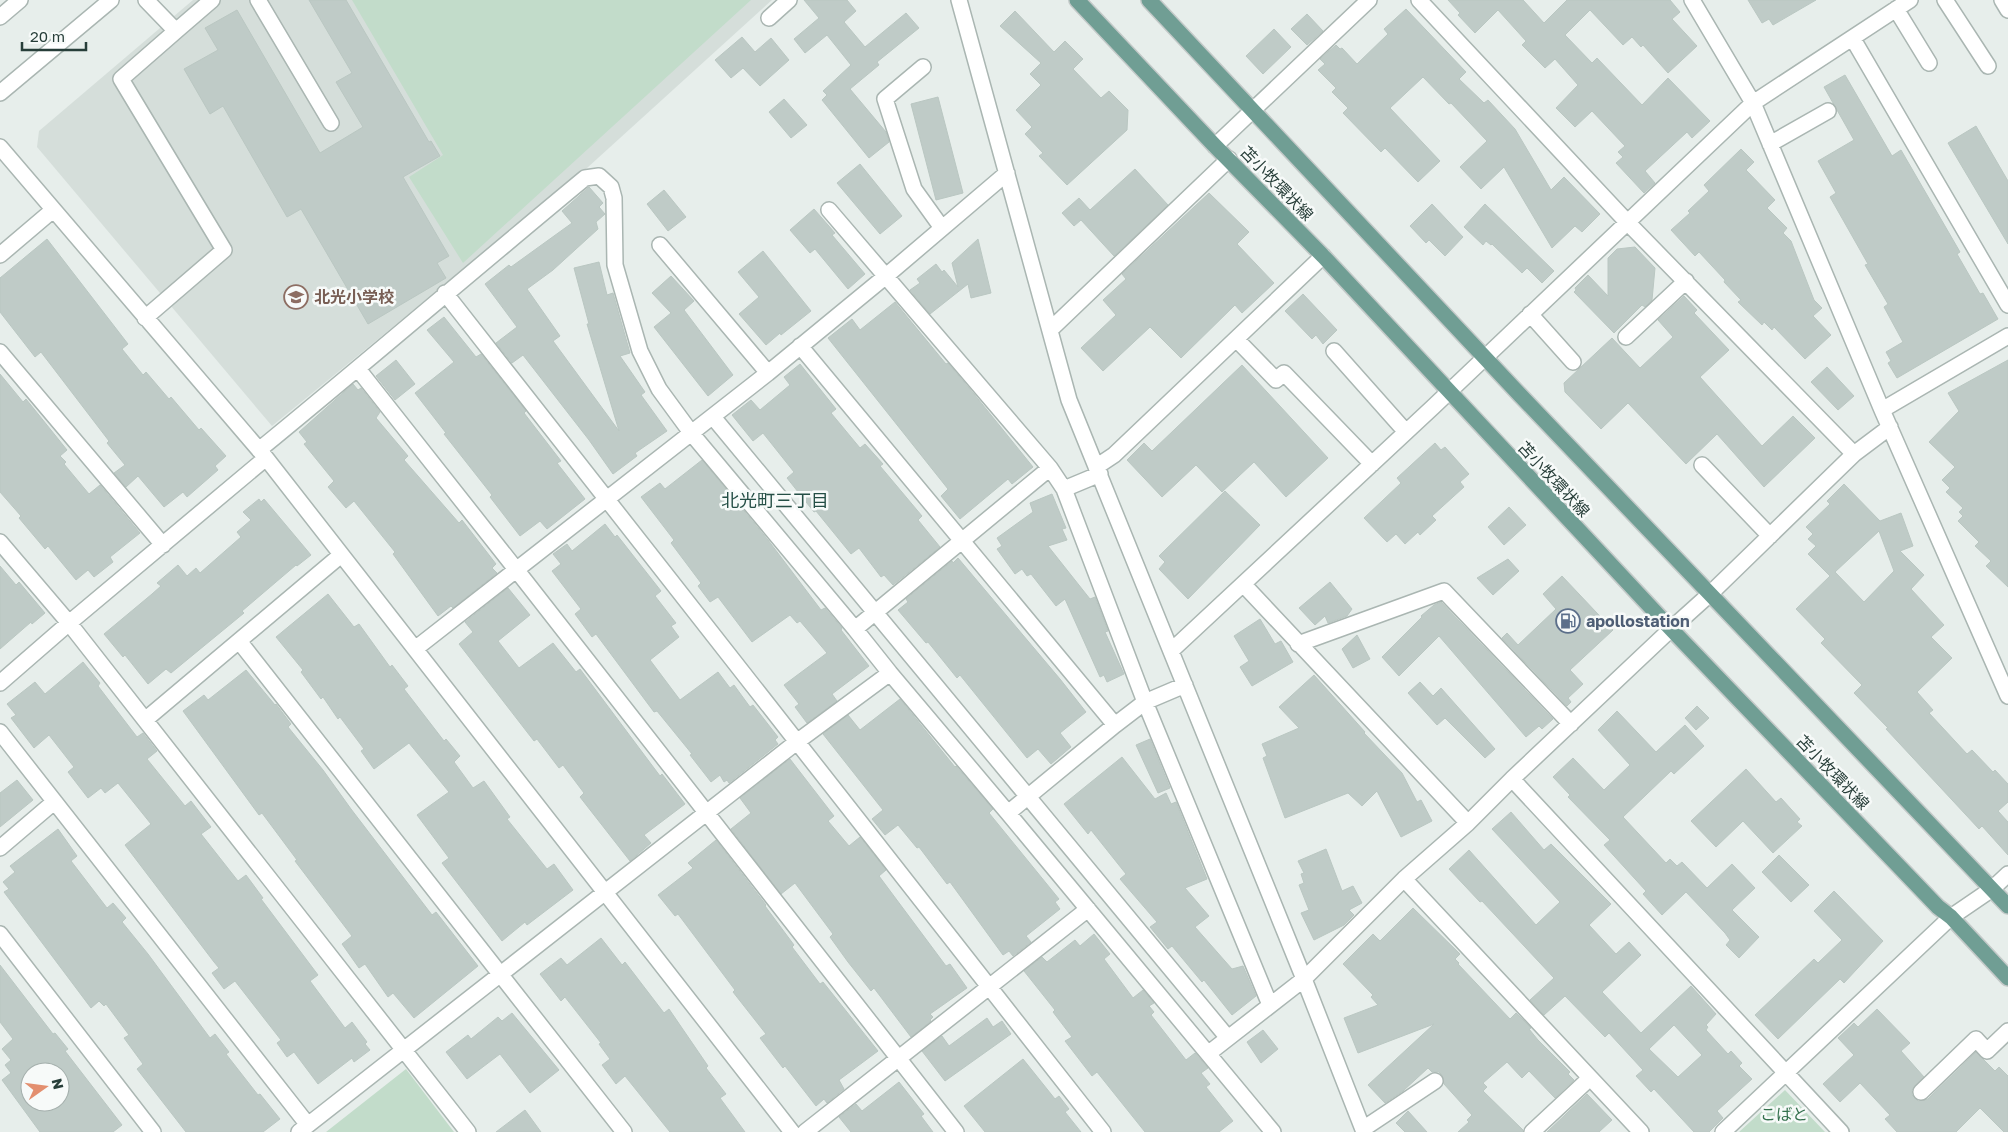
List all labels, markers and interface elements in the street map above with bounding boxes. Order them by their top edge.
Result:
scale bar [22,20,86,52]
text: 20 m [30,27,65,45]
street label: 苫小牧環状線 [1236,142,1318,224]
school or university icon: 北光小学校 [283,284,309,310]
place label: 北光小学校 [314,287,394,307]
street label: 苫小牧環状線 [1514,437,1594,521]
district label: 北光町三丁目 [721,489,829,511]
fuel station icon: apollostation [1555,608,1581,634]
place label: apollostation [1586,611,1690,631]
street label: 苫小牧環状線 [1792,731,1874,813]
north arrow [20,1062,70,1112]
text: N [49,1077,68,1091]
park label: こばと [1760,1104,1808,1124]

